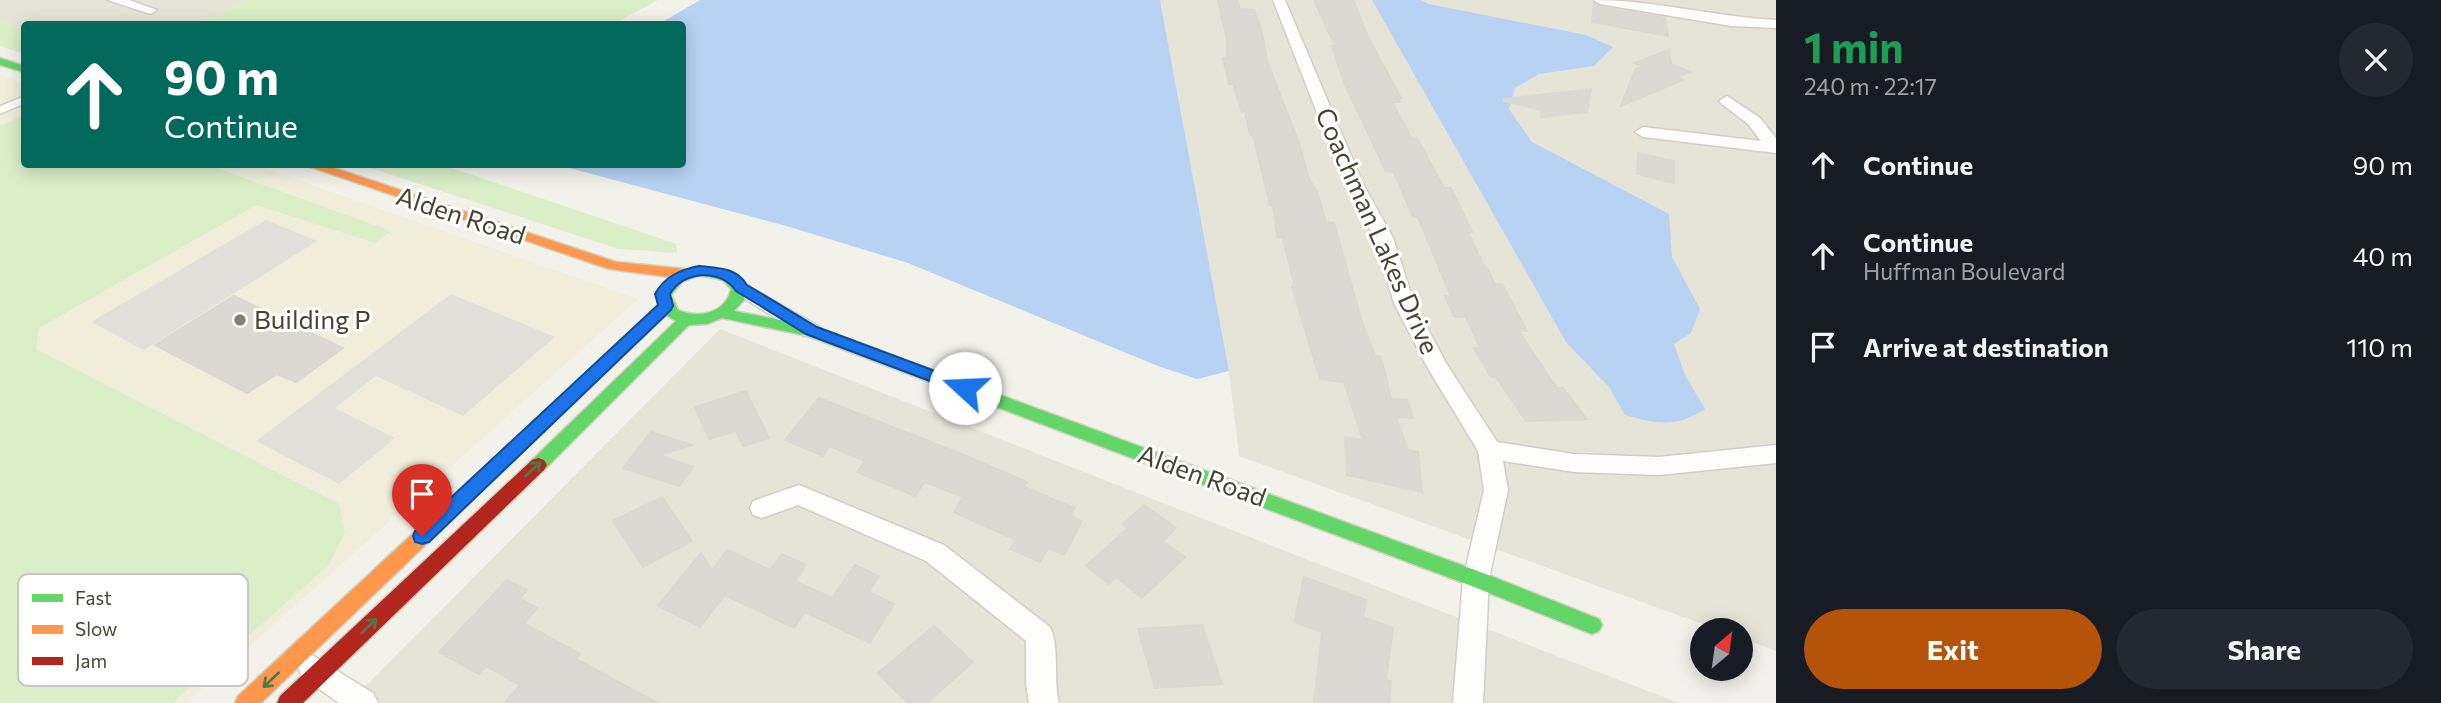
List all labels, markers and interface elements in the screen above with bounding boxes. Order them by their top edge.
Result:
text: 1 min [1804,20,1904,72]
button: close [2339,23,2413,97]
text: 90 m [164,45,279,105]
icon: ahead [49,49,140,140]
text: 240 m · 22:17 [1804,72,1937,100]
street label: Coachman Lakes Drive [1310,102,1447,358]
text: Continue [164,105,298,145]
icon: ahead [1804,146,1842,184]
text: Continue [1863,149,1973,180]
text: 90 m [2353,149,2413,180]
street label: Alden Road [393,179,530,250]
text: Continue [1863,226,1973,257]
icon: ahead [1804,237,1842,275]
text: 40 m [2353,240,2413,271]
text: Huffman Boulevard [1863,257,2065,285]
place label: Building P [254,303,371,334]
marker: Building P [232,312,248,328]
icon: arrive [1804,328,1842,366]
text: Arrive at destination [1863,331,2109,362]
text: 110 m [2346,331,2413,362]
position arrow [928,351,1002,425]
street label: Alden Road [1134,437,1271,512]
one-way arrow [525,460,542,477]
pin [392,464,452,536]
icon: arrive [403,475,441,513]
legend [18,574,248,686]
text: Fast [75,586,112,609]
button: Exit [1804,609,2102,689]
button: Share [2116,609,2413,689]
text: Slow [75,617,117,640]
one-way arrow [360,617,377,634]
north arrow [1690,618,1754,681]
map controls [1690,618,1753,681]
text: Jam [75,649,107,672]
one-way arrow [262,672,280,688]

